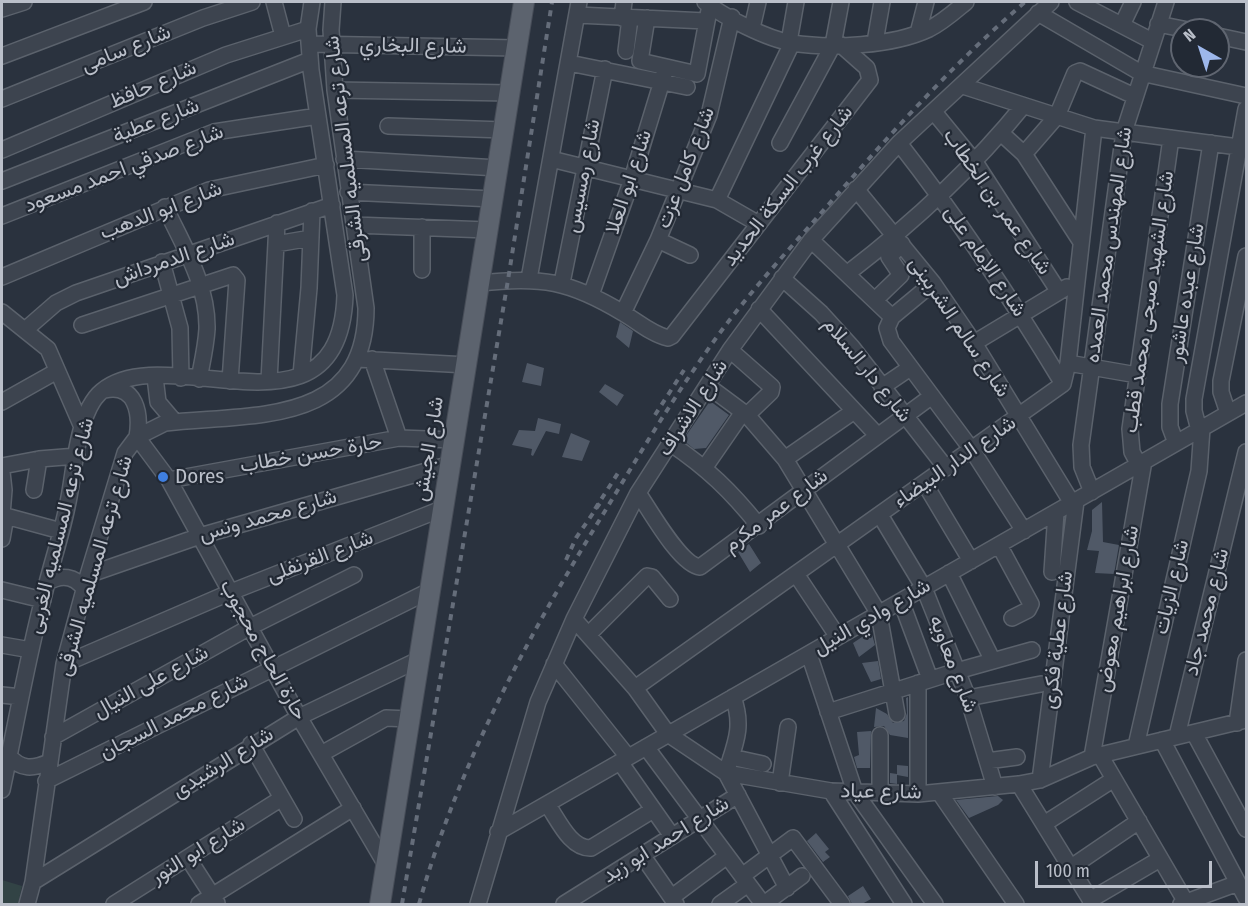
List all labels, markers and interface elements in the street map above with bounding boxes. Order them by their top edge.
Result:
north arrow [1170,18,1230,78]
street label: شارع سامى [77,20,175,78]
text: N [1180,25,1199,46]
street label: شارع البخاري [359,32,467,60]
street label: شارع ترعه المسلميه الشرقى [320,34,372,264]
street label: شارع حافظ [106,55,200,115]
street label: شارع عطية [109,93,203,149]
street label: شارع غرب السكة الحديد [717,101,859,271]
street label: شارع كامل عزت [651,104,721,232]
street label: شارع رمسيس [560,117,606,235]
street label: شارع صدقي احمد مسعود [21,119,227,219]
street label: شارع عمر بن الخطاب [937,124,1057,280]
street label: شارع المهندس محمد العمده [1080,125,1138,365]
street label: شارع ابو العلا [600,127,658,237]
street label: شارع الشهيد صبحى محمد قطب [1118,169,1180,435]
street label: شارع ابو الدهب [96,176,226,246]
street label: شارع الإمام على [938,200,1032,322]
street label: شارع عبده عاشور [1164,221,1210,365]
street label: شارع الدمرداش [110,226,238,292]
street label: شارع سالم الشربينى [903,252,1015,402]
street label: شارع دار السلام [817,312,917,428]
street label: شارع الاشراف [652,355,734,461]
street label: شارع الجيش [408,395,450,503]
street label: شارع الدار البيضاء [889,410,1021,514]
street label: شارع ترعه المسلميه الغربى [22,415,100,637]
street label: حارة حسن خطاب [238,429,384,479]
street label: شارع ترعه المسلميه الشرقى [51,453,139,679]
place label: Dores [175,464,224,490]
street label: شارع عمر مكرم [719,464,833,558]
marker: Dores [156,470,170,484]
street label: شارع محمد ونس [196,484,340,548]
street label: شارع ابراهيم معوض [1091,524,1145,694]
street label: شارع القرنفلى [263,525,377,589]
street label: شارع الزيات [1149,537,1195,637]
street label: شارع محمد جاد [1179,546,1235,678]
street label: شارع عطية فكرى [1037,569,1079,711]
street label: شارع وادي النيل [809,573,935,661]
street label: حارة الحاج محجوب [214,575,312,725]
street label: شارع معاويه [923,612,983,716]
street label: شارع على النيال [89,640,213,724]
street label: شارع محمد السجان [95,669,253,765]
street label: شارع الرشيدى [168,722,278,804]
street label: شارع عياد [840,779,922,805]
street label: شارع احمد ابو زيد [598,791,734,889]
street label: شارع ابو النور [146,812,250,890]
scale bar [1038,849,1215,887]
text: 100 m [1046,860,1090,882]

